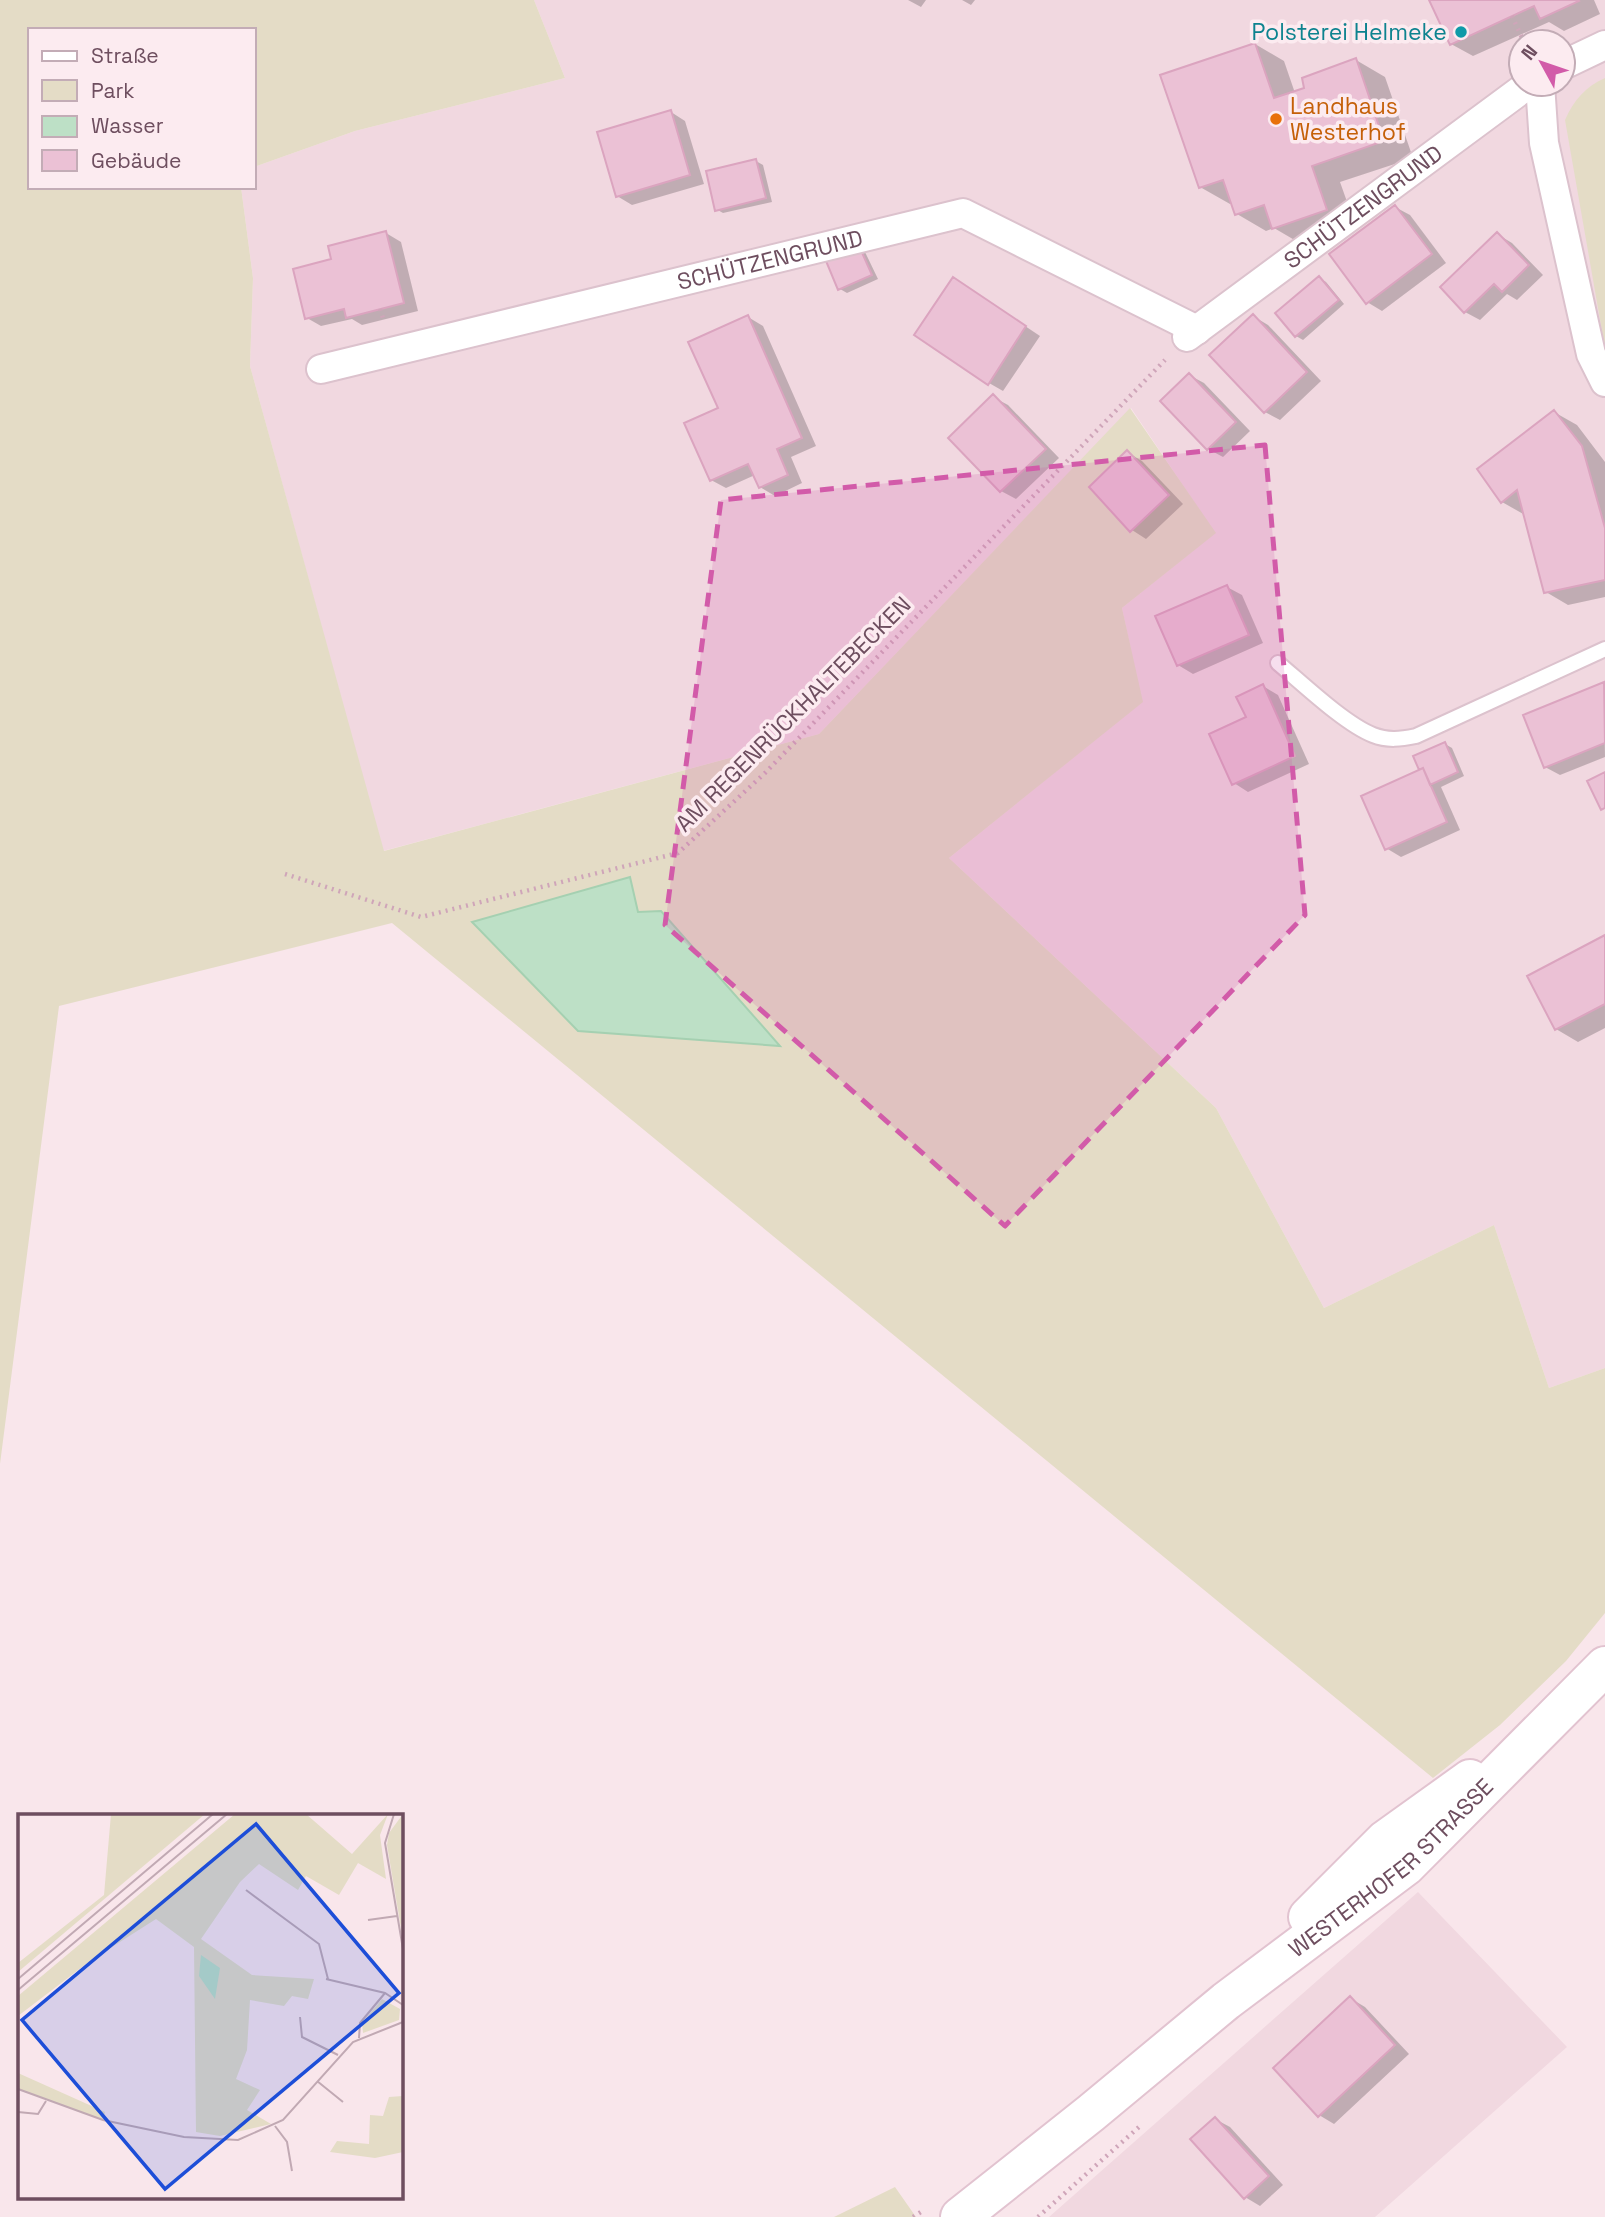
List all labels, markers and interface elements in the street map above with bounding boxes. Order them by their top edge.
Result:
place label: Polsterei Helmeke [1252,17,1447,47]
marker: Polsterei Helmeke [1453,24,1469,40]
legend [28,28,256,189]
north arrow [1507,28,1577,98]
text: N [1516,39,1543,65]
text: Straße [91,42,159,69]
text: Park [91,77,135,104]
place label: Landhaus Westerhof [1290,91,1406,147]
marker: Landhaus Westerhof [1268,111,1284,127]
text: Wasser [91,112,164,139]
street label: SCHÜTZENGRUND [1278,138,1448,275]
text: Gebäude [91,147,181,174]
street label: SCHÜTZENGRUND [674,223,866,297]
street label: AM REGENRÜCKHALTEBECKEN [669,590,917,838]
street label: WESTERHOFER STRASSE [1283,1772,1500,1964]
inset map [18,1814,402,2200]

